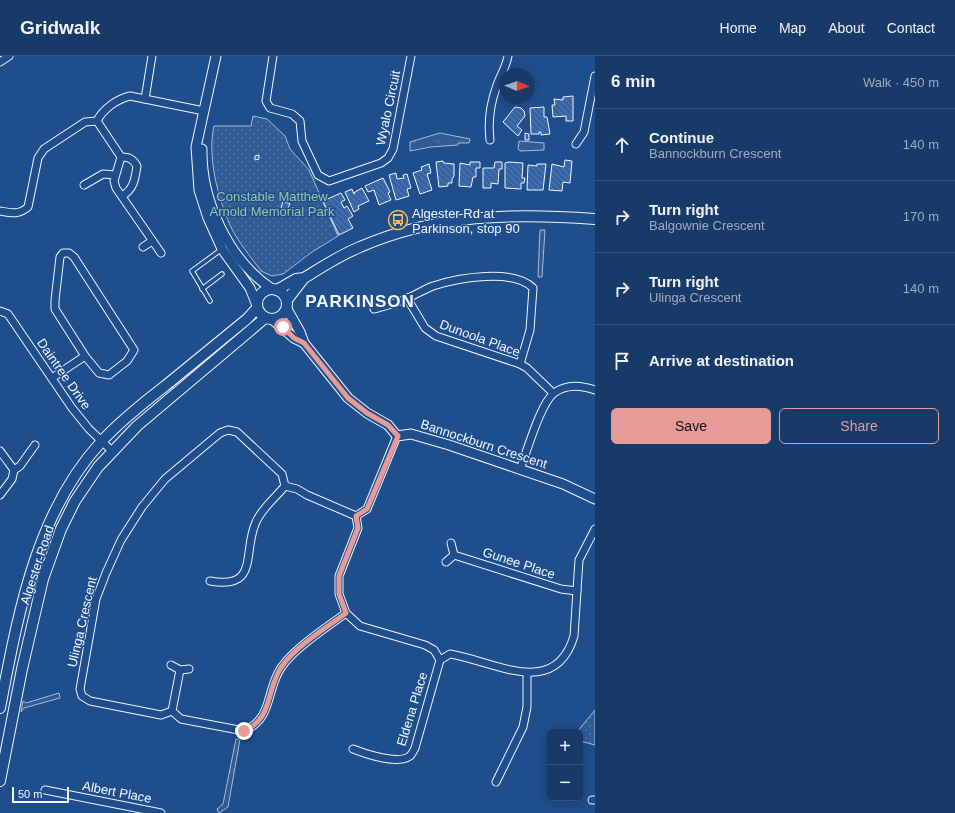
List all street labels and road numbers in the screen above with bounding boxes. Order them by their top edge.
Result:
street label: Wyalo Circuit [373,69,403,147]
street label: Dunoola Place [438,316,522,360]
street label: Daintree Drive [34,336,94,412]
street label: Bannockburn Crescent [419,416,550,472]
street label: Algester Road [17,524,57,606]
street label: Gunee Place [481,544,557,582]
street label: Ulinga Crescent [64,575,100,669]
street label: Eldena Place [394,670,430,748]
street label: Albert Place [81,778,153,806]

